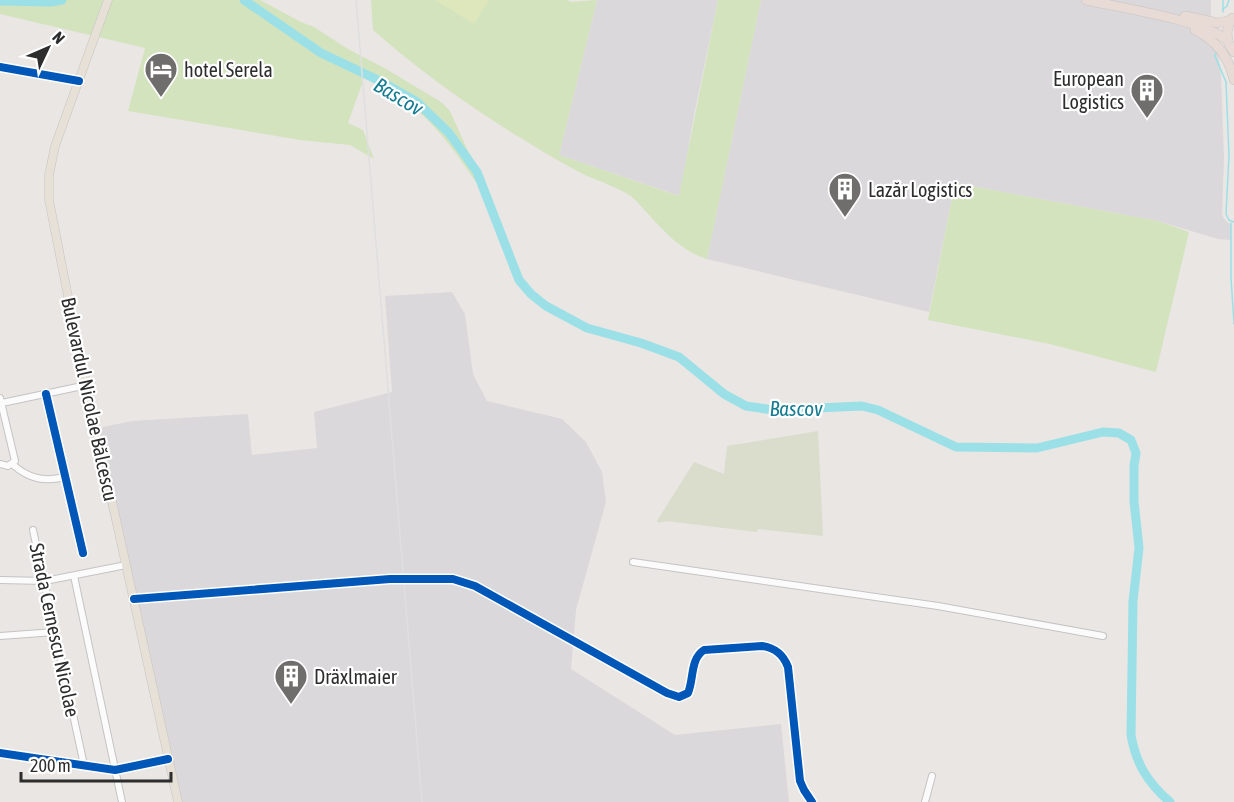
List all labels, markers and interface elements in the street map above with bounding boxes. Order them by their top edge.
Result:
north arrow [18,18,78,78]
text: N [49,28,69,47]
hotel icon: hotel Serela [143,51,179,98]
place label: hotel Serela [184,58,273,81]
place label: European Logistics [1053,67,1124,113]
water label: Bascov [370,72,428,120]
building icon: European Logistics [1129,72,1165,119]
building icon: Lazăr Logistics [827,171,863,218]
place label: Lazăr Logistics [868,178,972,201]
street label: Bulevardul Nicolae Bălcescu [57,295,123,503]
water label: Bascov [769,396,823,420]
street label: Strada Cernescu Nicolae [25,541,85,719]
building icon: Dräxlmaier [273,658,309,705]
place label: Dräxlmaier [314,665,398,688]
scale bar [21,745,171,783]
text: 200 m [30,755,71,776]

